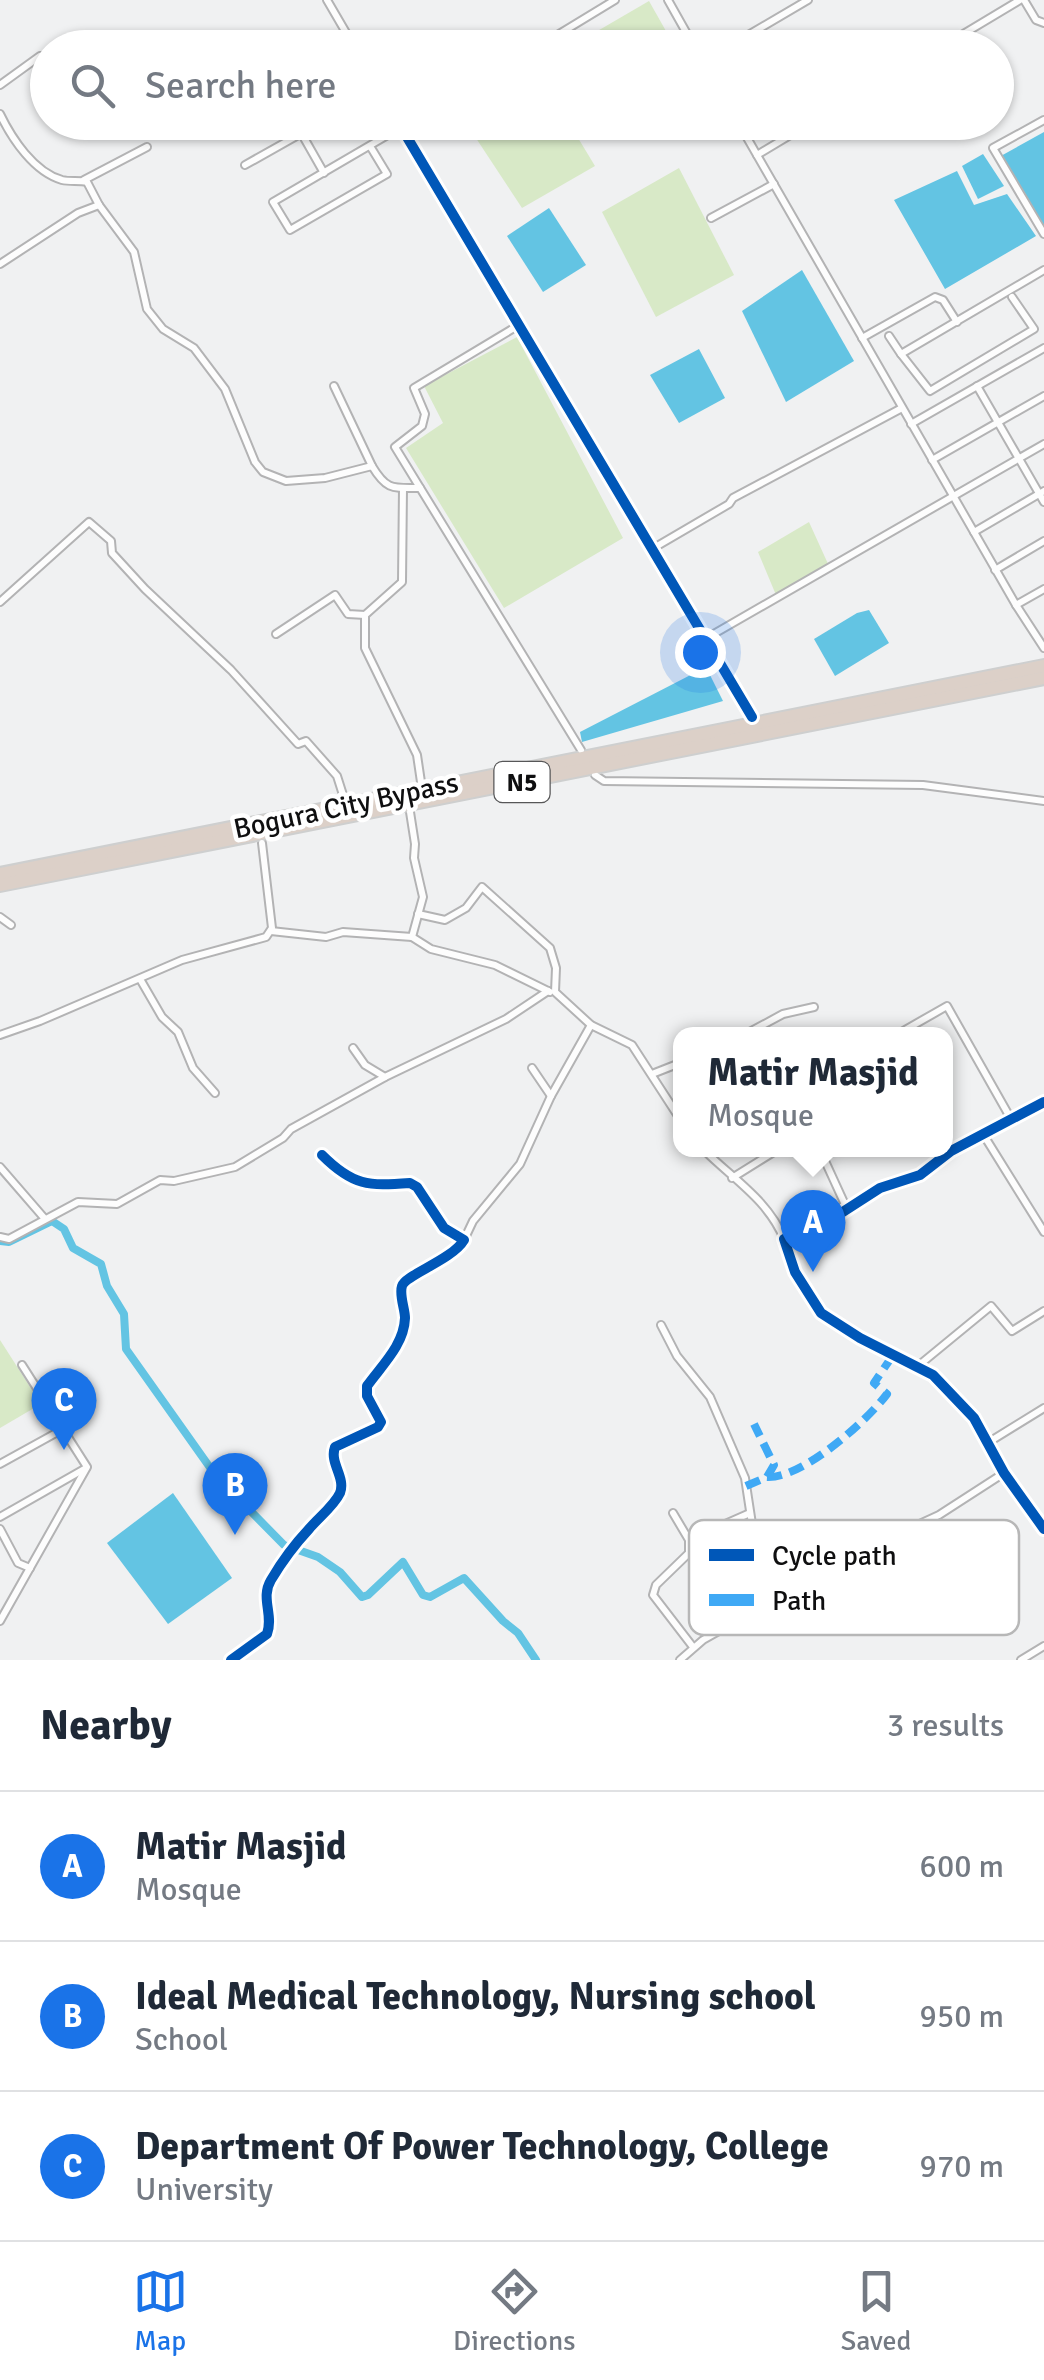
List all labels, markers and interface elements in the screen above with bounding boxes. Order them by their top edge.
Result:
search box [30,30,1014,140]
icon: search [65,58,120,113]
text: Search here [145,62,337,109]
your location [675,627,726,678]
road number: N5 [494,762,550,802]
street label: Bogura City Bypass [231,766,461,846]
popup [673,1027,953,1157]
text: Matir Masjid [707,1049,919,1096]
text: Mosque [707,1096,814,1135]
pin: A [780,1190,846,1272]
pin: C [32,1368,96,1450]
pin: B [202,1452,268,1535]
legend [689,1520,1019,1635]
text: Cycle path [772,1539,897,1573]
text: Path [772,1584,826,1618]
text: Nearby [40,1700,172,1751]
text: 3 results [887,1706,1004,1745]
text: Matir Masjid [135,1823,346,1870]
text: A [62,1847,83,1886]
text: 600 m [920,1847,1004,1886]
text: Mosque [135,1870,242,1909]
text: Ideal Medical Technology, Nursing school [135,1973,816,2020]
text: B [63,1997,82,2036]
text: 950 m [920,1997,1004,2036]
text: School [135,2020,228,2059]
text: Department Of Power Technology, College [135,2123,829,2170]
text: C [63,2147,82,2186]
text: 970 m [920,2147,1004,2186]
text: University [135,2170,273,2209]
tab: Map [133,2264,188,2358]
tab: Directions [453,2264,575,2358]
tab: Saved [841,2264,911,2358]

